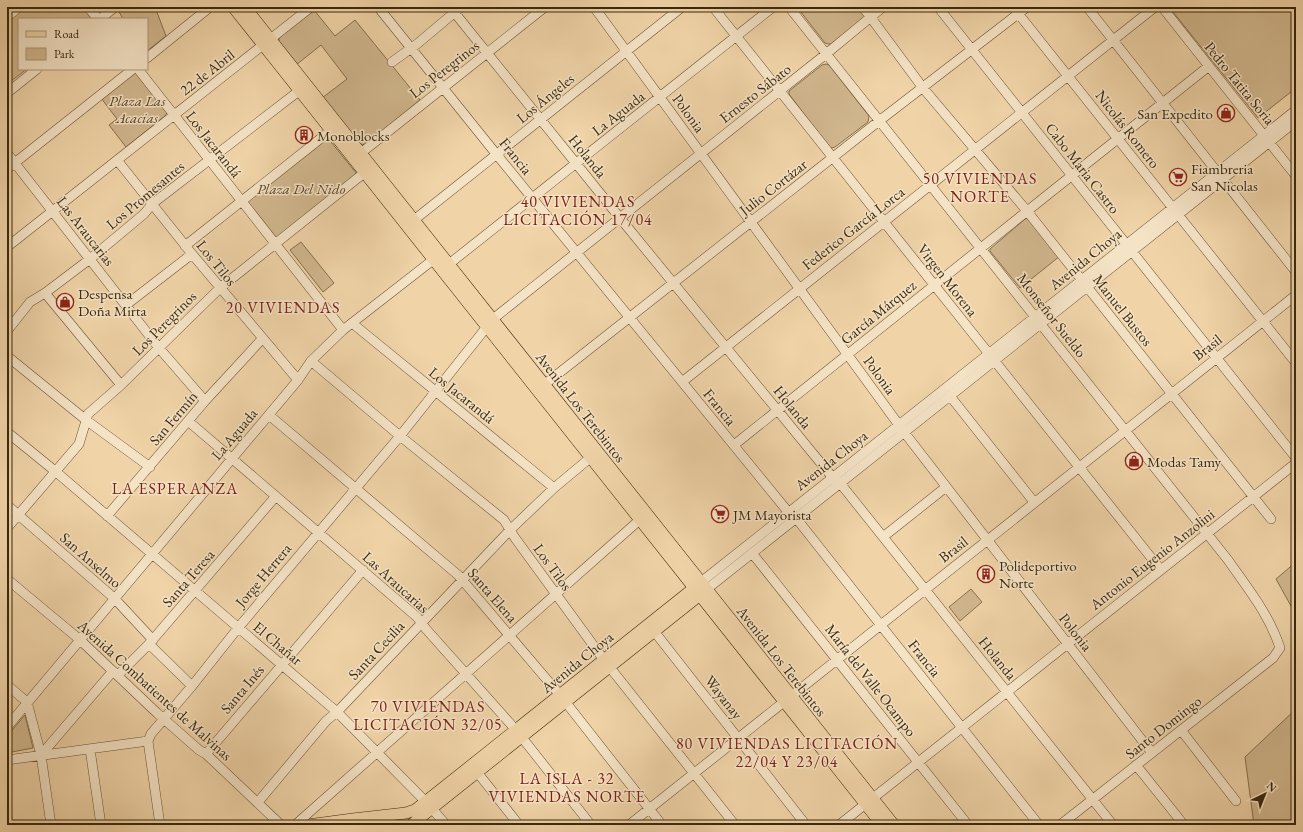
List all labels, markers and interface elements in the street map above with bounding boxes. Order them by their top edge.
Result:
legend [18,18,148,70]
text: Road [54,26,80,42]
street label: Los Peregrinos [405,36,483,102]
street label: Pedro Tatita Soria [1201,37,1279,129]
street label: 22 de Abril [176,44,238,99]
text: Park [54,46,75,62]
street label: Ernesto Sábato [715,59,795,127]
street label: Los Ángeles [512,69,578,127]
street label: La Aguada [588,86,648,140]
street label: Nicolás Romero [1092,86,1164,172]
street label: Polonia [669,90,709,136]
park label: Plaza Las Acacias [109,91,166,127]
shop icon: San Expedito [1216,103,1236,123]
place label: San Expedito [1137,104,1213,123]
street label: Los Jacarandá [182,107,246,181]
street label: Cabo Maria Castro [1042,119,1124,217]
building icon: Monoblocks [294,125,314,145]
place label: Monoblocks [317,126,390,145]
street label: Holanda [565,130,611,182]
street label: Francia [495,134,537,178]
street label: Julio Cortázar [734,155,811,221]
street label: Los Promesantes [102,157,188,233]
place label: Fiambreria San Nicolas [1191,159,1258,195]
supermarket icon: Fiambreria San Nicolas [1168,167,1188,187]
district label: 50 VIVIENDAS NORTE [923,168,1037,207]
park label: Plaza Del Nido [257,179,346,198]
street label: Federico García Lorca [798,182,908,274]
district label: 40 VIVIENDAS LICITACIÓN 17/04 [503,191,653,230]
street label: Las Araucarias [53,192,119,270]
street label: Avenida Choya [1044,224,1125,294]
street label: Los Tilos [193,236,241,290]
street label: Virgen Morena [914,240,982,320]
street label: Monseñor Sueldo [1013,269,1091,361]
street label: Manuel Bustos [1089,270,1157,350]
street label: García Márquez [836,275,920,348]
place label: Despensa Doña Mirta [78,284,147,320]
street label: Los Peregrinos [128,287,200,359]
shop icon: Despensa Doña Mirta [55,292,75,312]
district label: 20 VIVIENDAS [226,297,340,318]
street label: Brasil [1189,329,1226,364]
street label: Avenida Los Terebintos [531,347,630,466]
street label: Polonia [860,352,900,398]
street label: Los Jacarandá [425,363,499,427]
street label: Holanda [770,381,816,433]
street label: Francia [699,385,741,429]
street label: San Fermín [145,387,201,449]
street label: La Aguada [207,404,261,464]
street label: Avenida Choya [790,426,871,495]
shop icon: Modas Tamy [1124,451,1144,471]
place label: Modas Tamy [1147,452,1222,471]
district label: LA ESPERANZA [112,478,238,499]
supermarket icon: JM Mayorista [710,504,730,524]
street label: Antonio Eugenio Anzolini [1085,504,1218,614]
place label: JM Mayorista [731,505,812,524]
street label: San Anselmo [56,528,126,592]
street label: Brasil [935,531,972,566]
street label: Jorge Herrera [229,539,295,612]
street label: Los Tilos [530,540,577,594]
street label: Santa Teresa [158,545,218,611]
street label: Las Araucarias [359,547,433,617]
place label: Polideportivo Norte [999,556,1077,592]
street label: Santa Elena [464,564,522,626]
building icon: Polideportivo Norte [976,564,996,584]
street label: Avenida Los Terebintos [732,601,831,720]
street label: Polonia [1055,609,1097,655]
street label: Avenida Combatientes de Malvinas [73,615,236,765]
street label: Santa Cecilia [344,616,408,684]
street label: El Chañar [250,617,306,669]
street label: María del Valle Ocampo [821,620,921,740]
street label: Avenida Choya [536,627,617,697]
street label: Holanda [975,632,1021,684]
street label: Francia [904,635,946,681]
street label: Santa Inés [216,660,268,717]
street label: Wayanay [701,671,747,723]
street label: Santo Domingo [1121,691,1205,763]
district label: 70 VIVIENDAS LICITACIÓN 32/05 [353,696,503,735]
district label: 80 VIVIENDAS LICITACIÓN 22/04 Y 23/04 [676,733,898,772]
district label: LA ISLA - 32 VIVIENDAS NORTE [489,768,645,807]
north arrow [1245,774,1285,814]
text: N [1264,779,1280,795]

